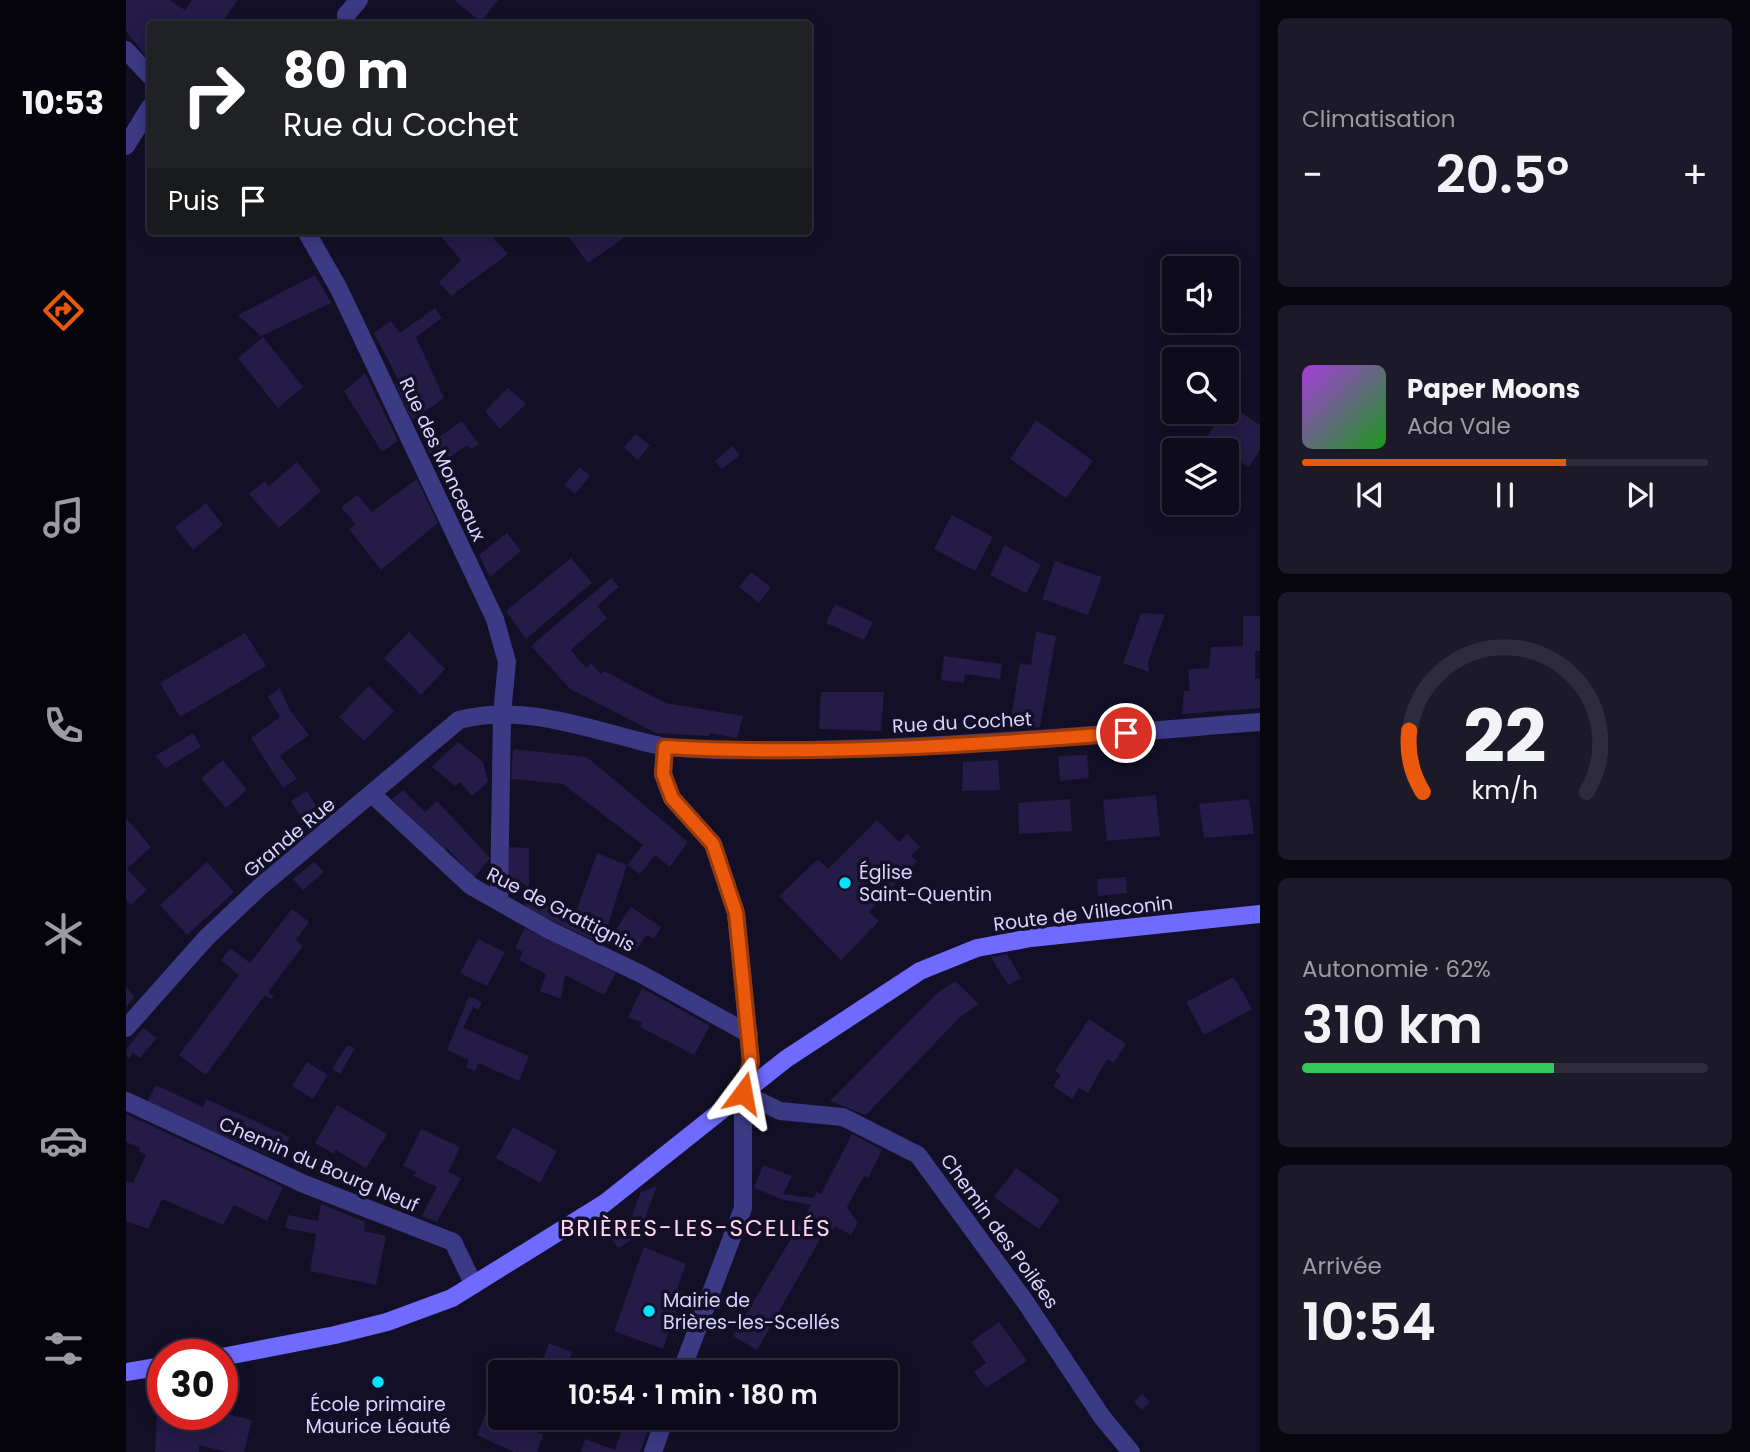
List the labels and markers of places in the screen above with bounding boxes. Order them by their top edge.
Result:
pin [1096,703,1156,763]
place label: Église Saint-Quentin [859,859,992,908]
marker: Église Saint-Quentin [837,875,853,891]
place label: Mairie de Brières-les-Scellés [663,1287,840,1336]
marker: Mairie de Brières-les-Scellés [641,1303,657,1319]
marker: École primaire Maurice Léauté [370,1374,386,1390]
place label: École primaire Maurice Léauté [305,1391,451,1440]

